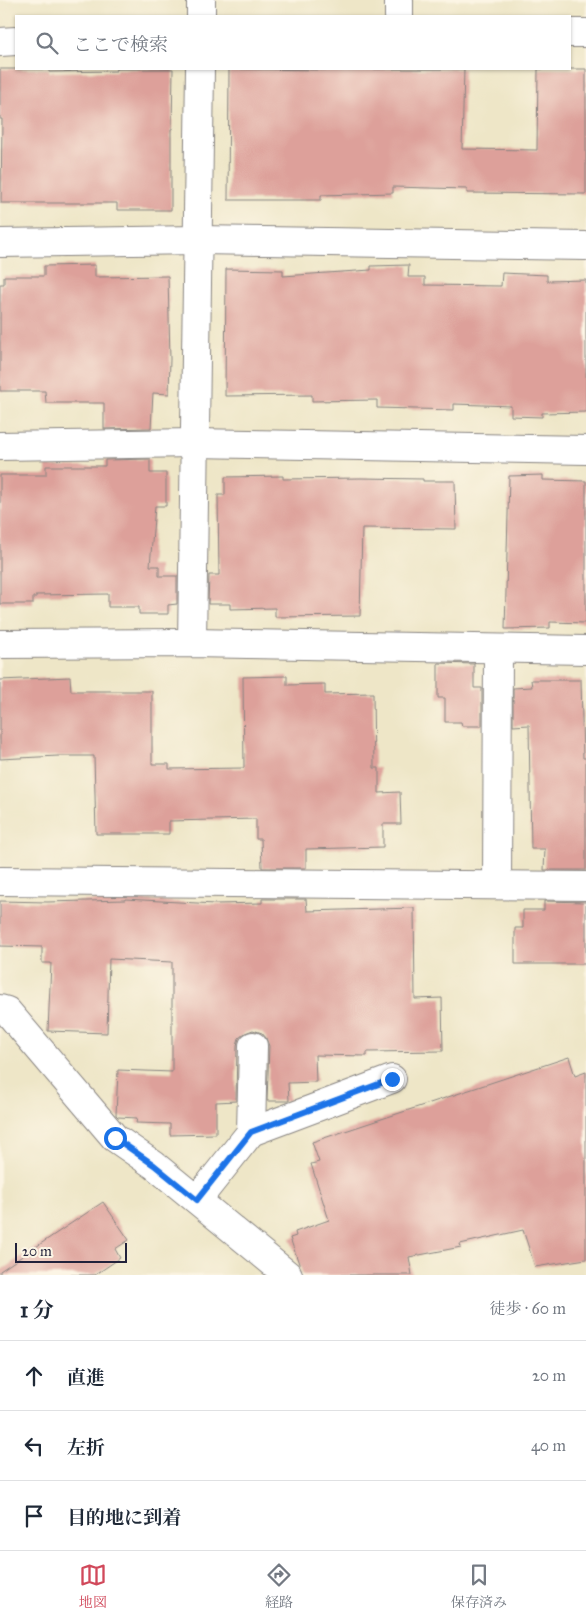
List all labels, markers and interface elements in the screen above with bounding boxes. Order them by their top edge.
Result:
search box [15,15,571,70]
icon: search [33,29,61,57]
text: ここで検索 [73,33,168,56]
route end [381,1068,404,1091]
route start [104,1127,127,1150]
scale bar [15,1240,128,1263]
text: 20 m [22,1243,52,1260]
text: 1 分 [20,1297,54,1323]
text: 徒歩 · 60 m [489,1299,566,1318]
icon: ahead [20,1362,48,1390]
text: 直進 [67,1366,105,1389]
text: 20 m [532,1366,566,1385]
icon: left [20,1432,48,1460]
text: 左折 [67,1436,105,1459]
text: 40 m [531,1436,566,1455]
icon: arrive [20,1502,48,1530]
text: 目的地に到着 [67,1506,181,1529]
tab: 地図 [79,1561,107,1611]
tab: 経路 [265,1561,293,1611]
tab: 保存済み [451,1561,507,1611]

